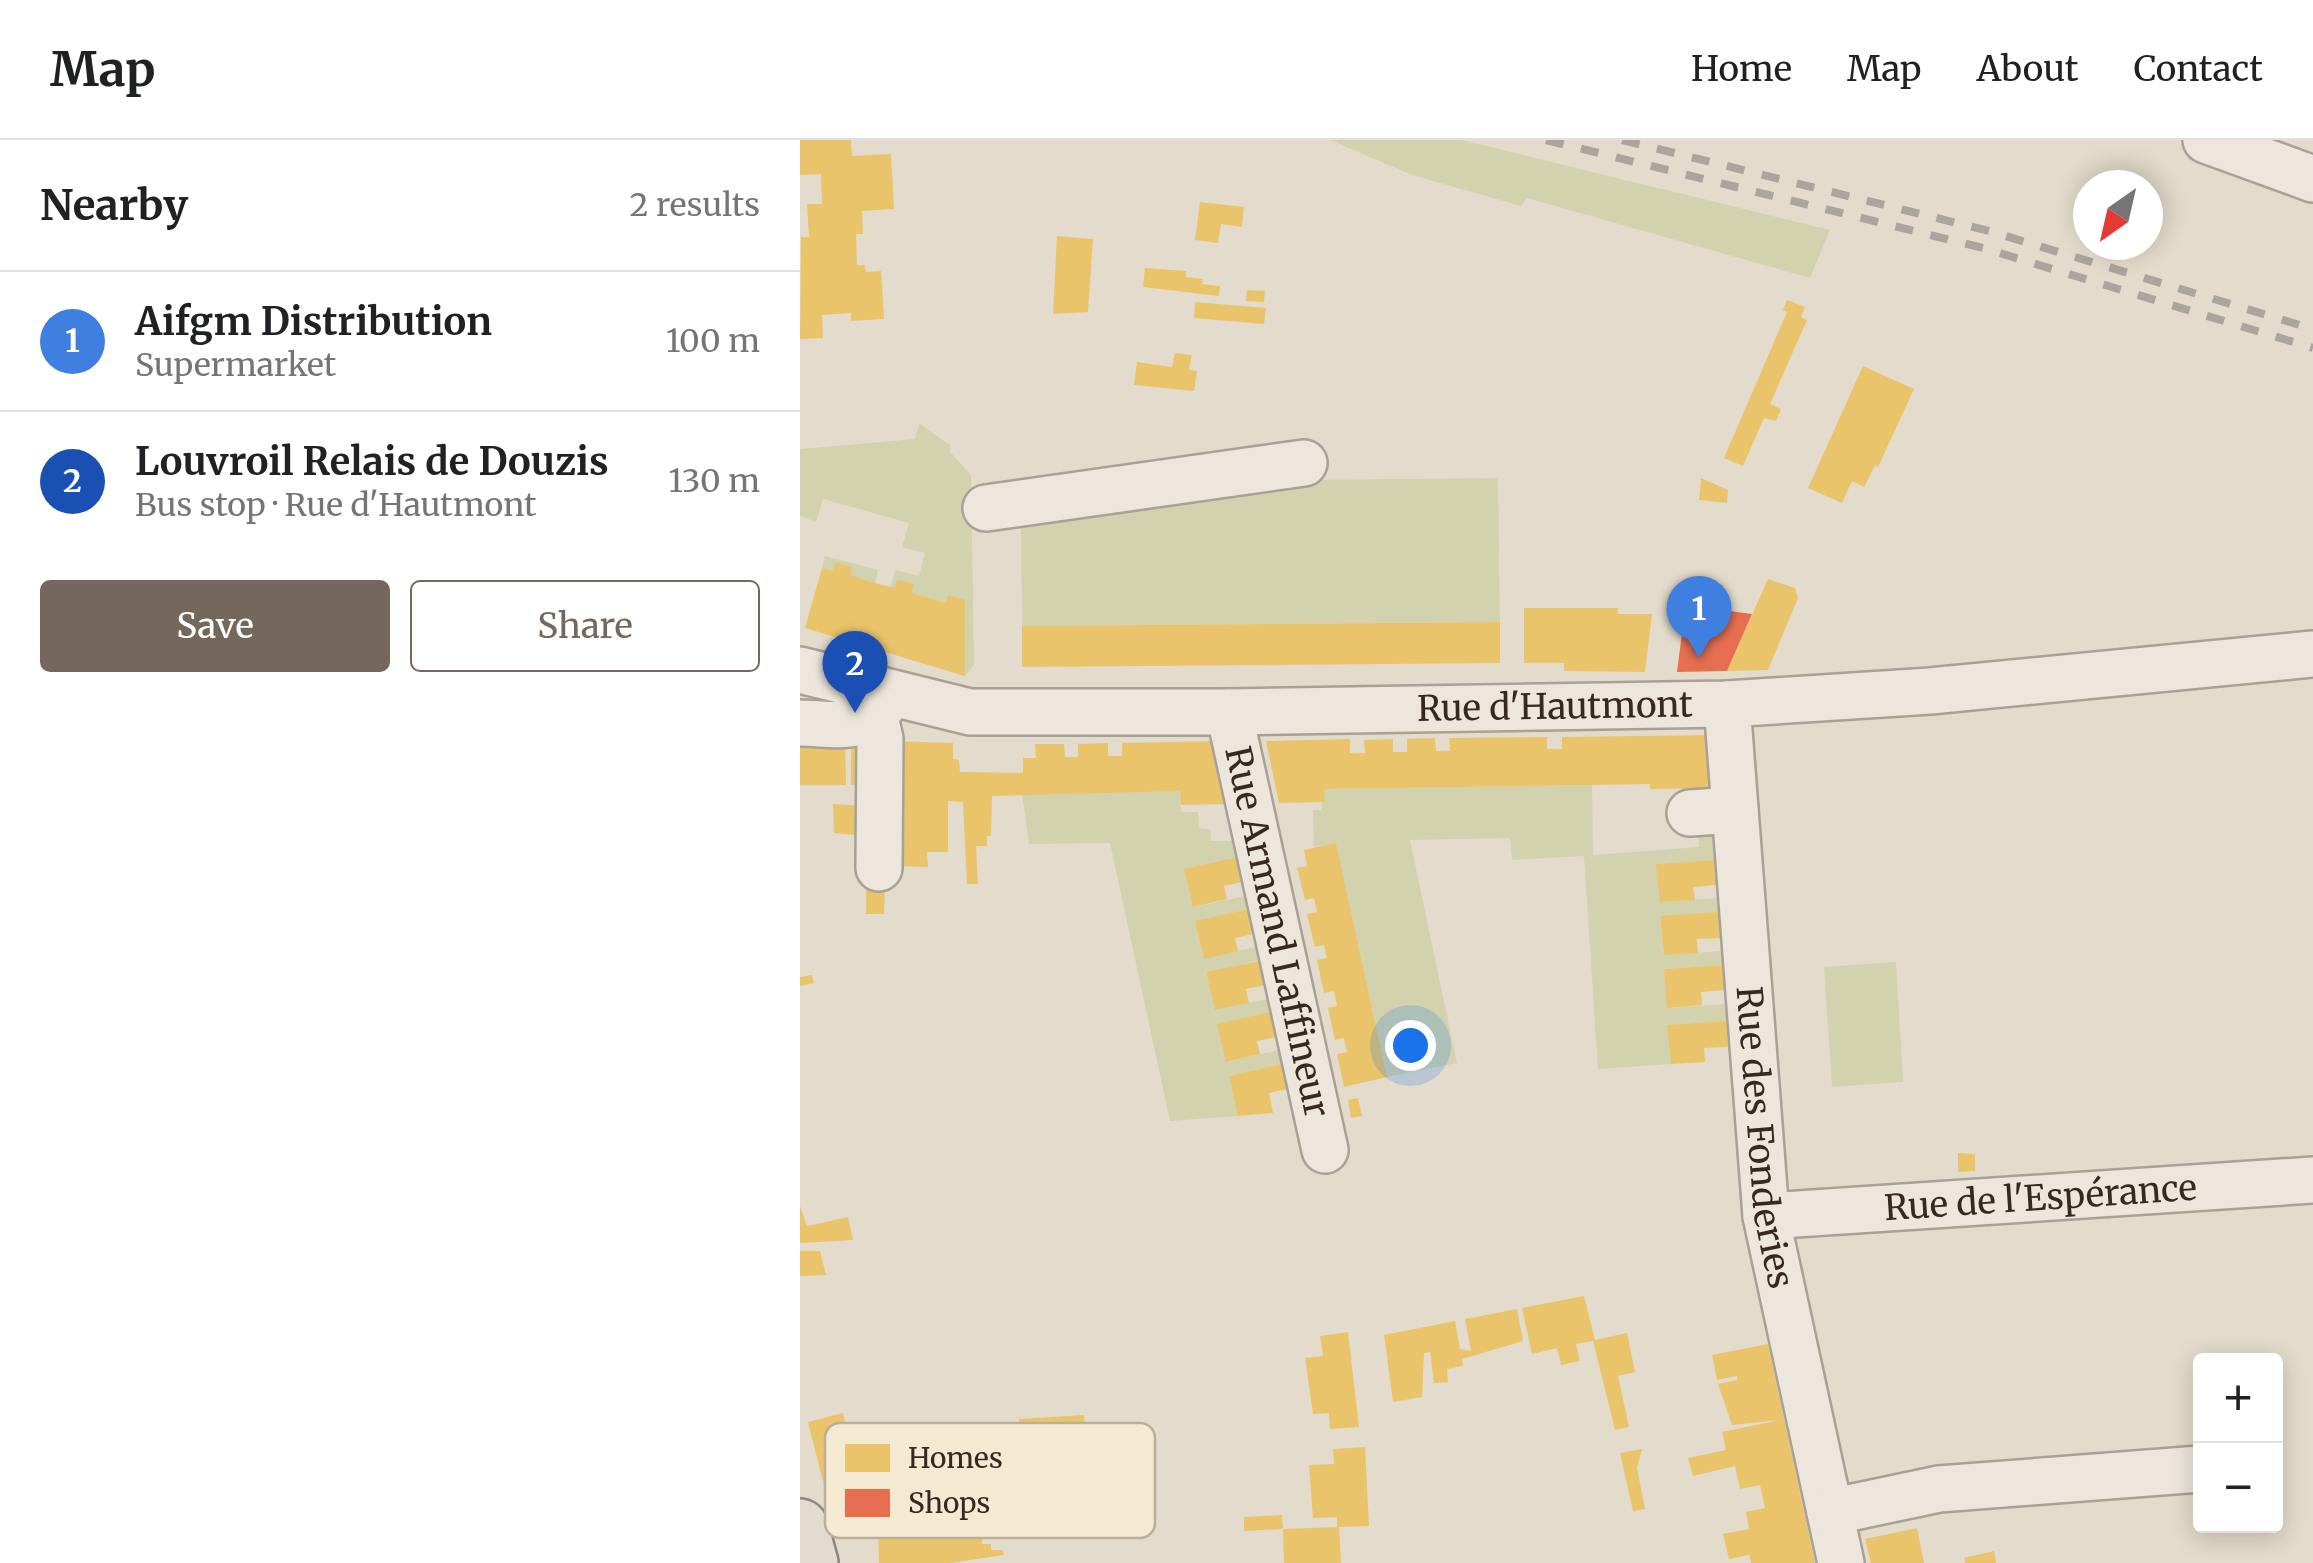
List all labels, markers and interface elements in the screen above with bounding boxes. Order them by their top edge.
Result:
text: Map [50,39,155,99]
text: Home [1691,47,1792,91]
text: Map [1847,47,1922,91]
text: About [1977,47,2078,91]
text: Contact [2133,47,2263,91]
north arrow [2073,170,2163,260]
text: Nearby [40,179,188,231]
text: 2 results [629,185,760,225]
text: Aifgm Distribution [135,298,492,345]
text: 1 [65,321,80,361]
text: 100 m [666,321,760,361]
text: Supermarket [135,345,336,385]
text: Louvroil Relais de Douzis [135,438,609,485]
text: 2 [63,461,82,501]
text: 130 m [668,461,760,501]
text: Bus stop · Rue d'Hautmont [135,485,536,525]
pin: 1 [1666,576,1732,658]
button: Save [40,580,390,672]
button: Share [410,580,760,672]
pin: 2 [822,630,888,713]
street label: Rue d'Hautmont [1417,683,1693,731]
street label: Rue Armand Laffineur [1215,742,1339,1121]
street label: Rue des Fonderies [1727,985,1803,1292]
your location [1385,1020,1436,1071]
street label: Rue de l'Espérance [1883,1166,2198,1230]
map controls [2193,1353,2283,1533]
button: + [2193,1353,2283,1443]
legend [825,1423,1155,1538]
text: Homes [908,1440,1003,1476]
button: − [2193,1443,2283,1533]
text: Shops [908,1485,990,1521]

